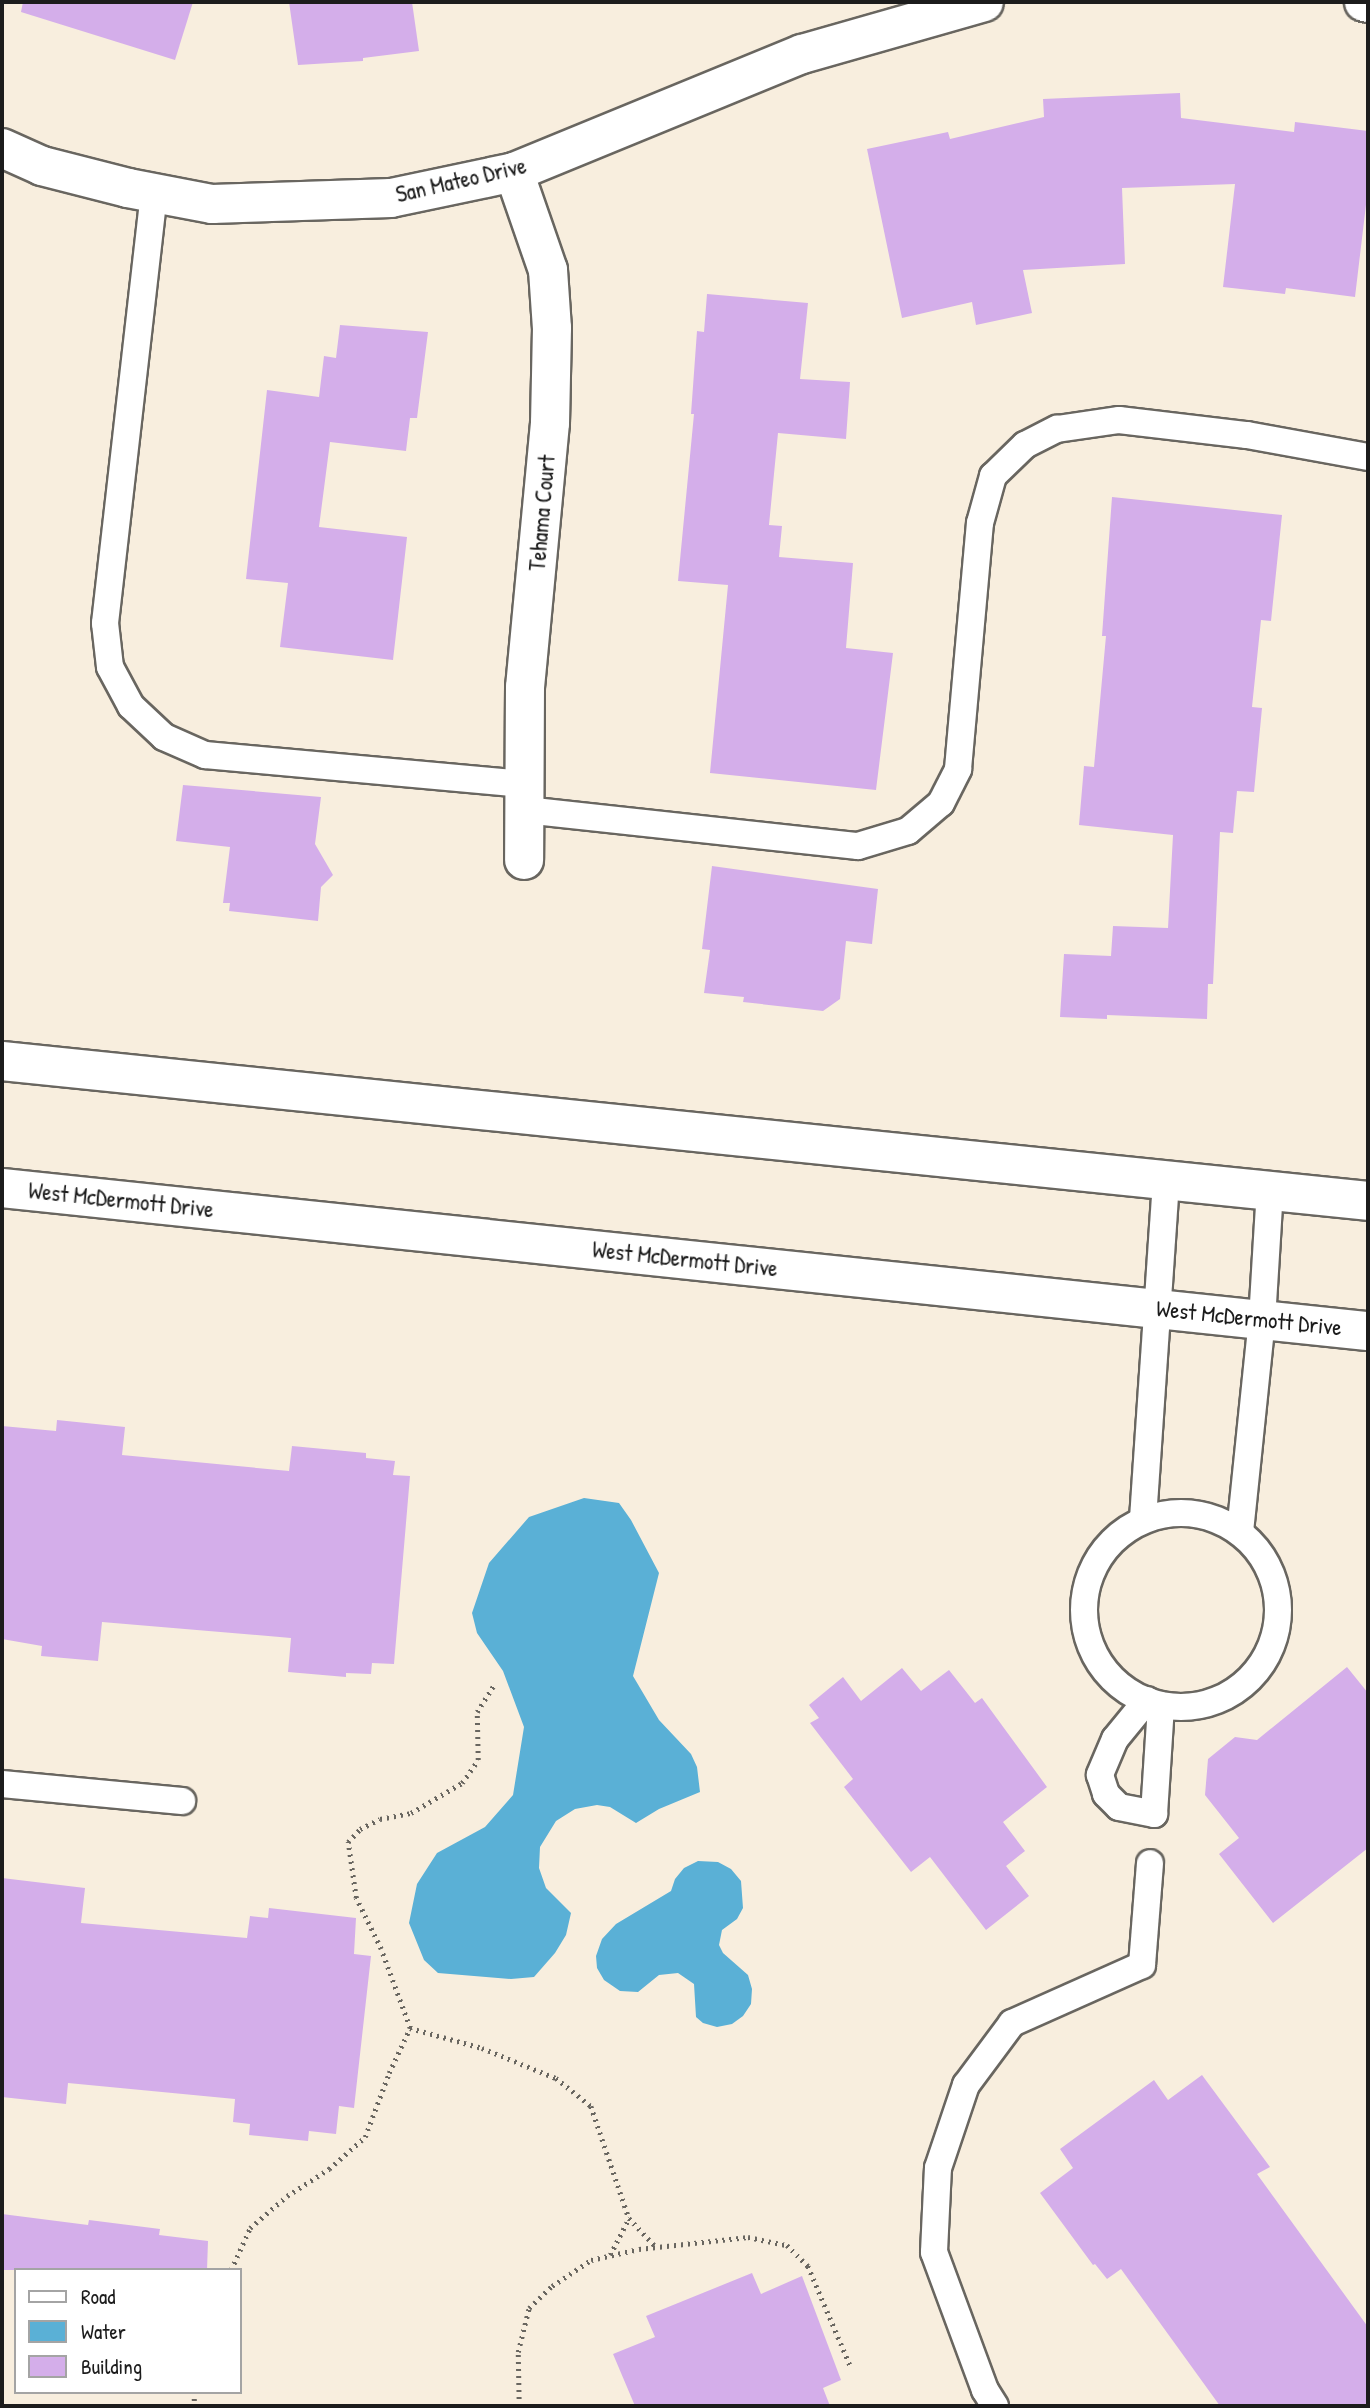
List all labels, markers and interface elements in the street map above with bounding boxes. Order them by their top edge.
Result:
street label: San Mateo Drive [393,152,529,208]
street label: Tehama Court [523,454,561,572]
street label: West McDermott Drive [27,1177,215,1223]
street label: West McDermott Drive [591,1236,779,1282]
street label: West McDermott Drive [1155,1295,1343,1341]
legend [14,2268,242,2394]
text: Road [81,2282,115,2311]
text: Water [81,2317,126,2346]
text: Building [81,2352,142,2381]

